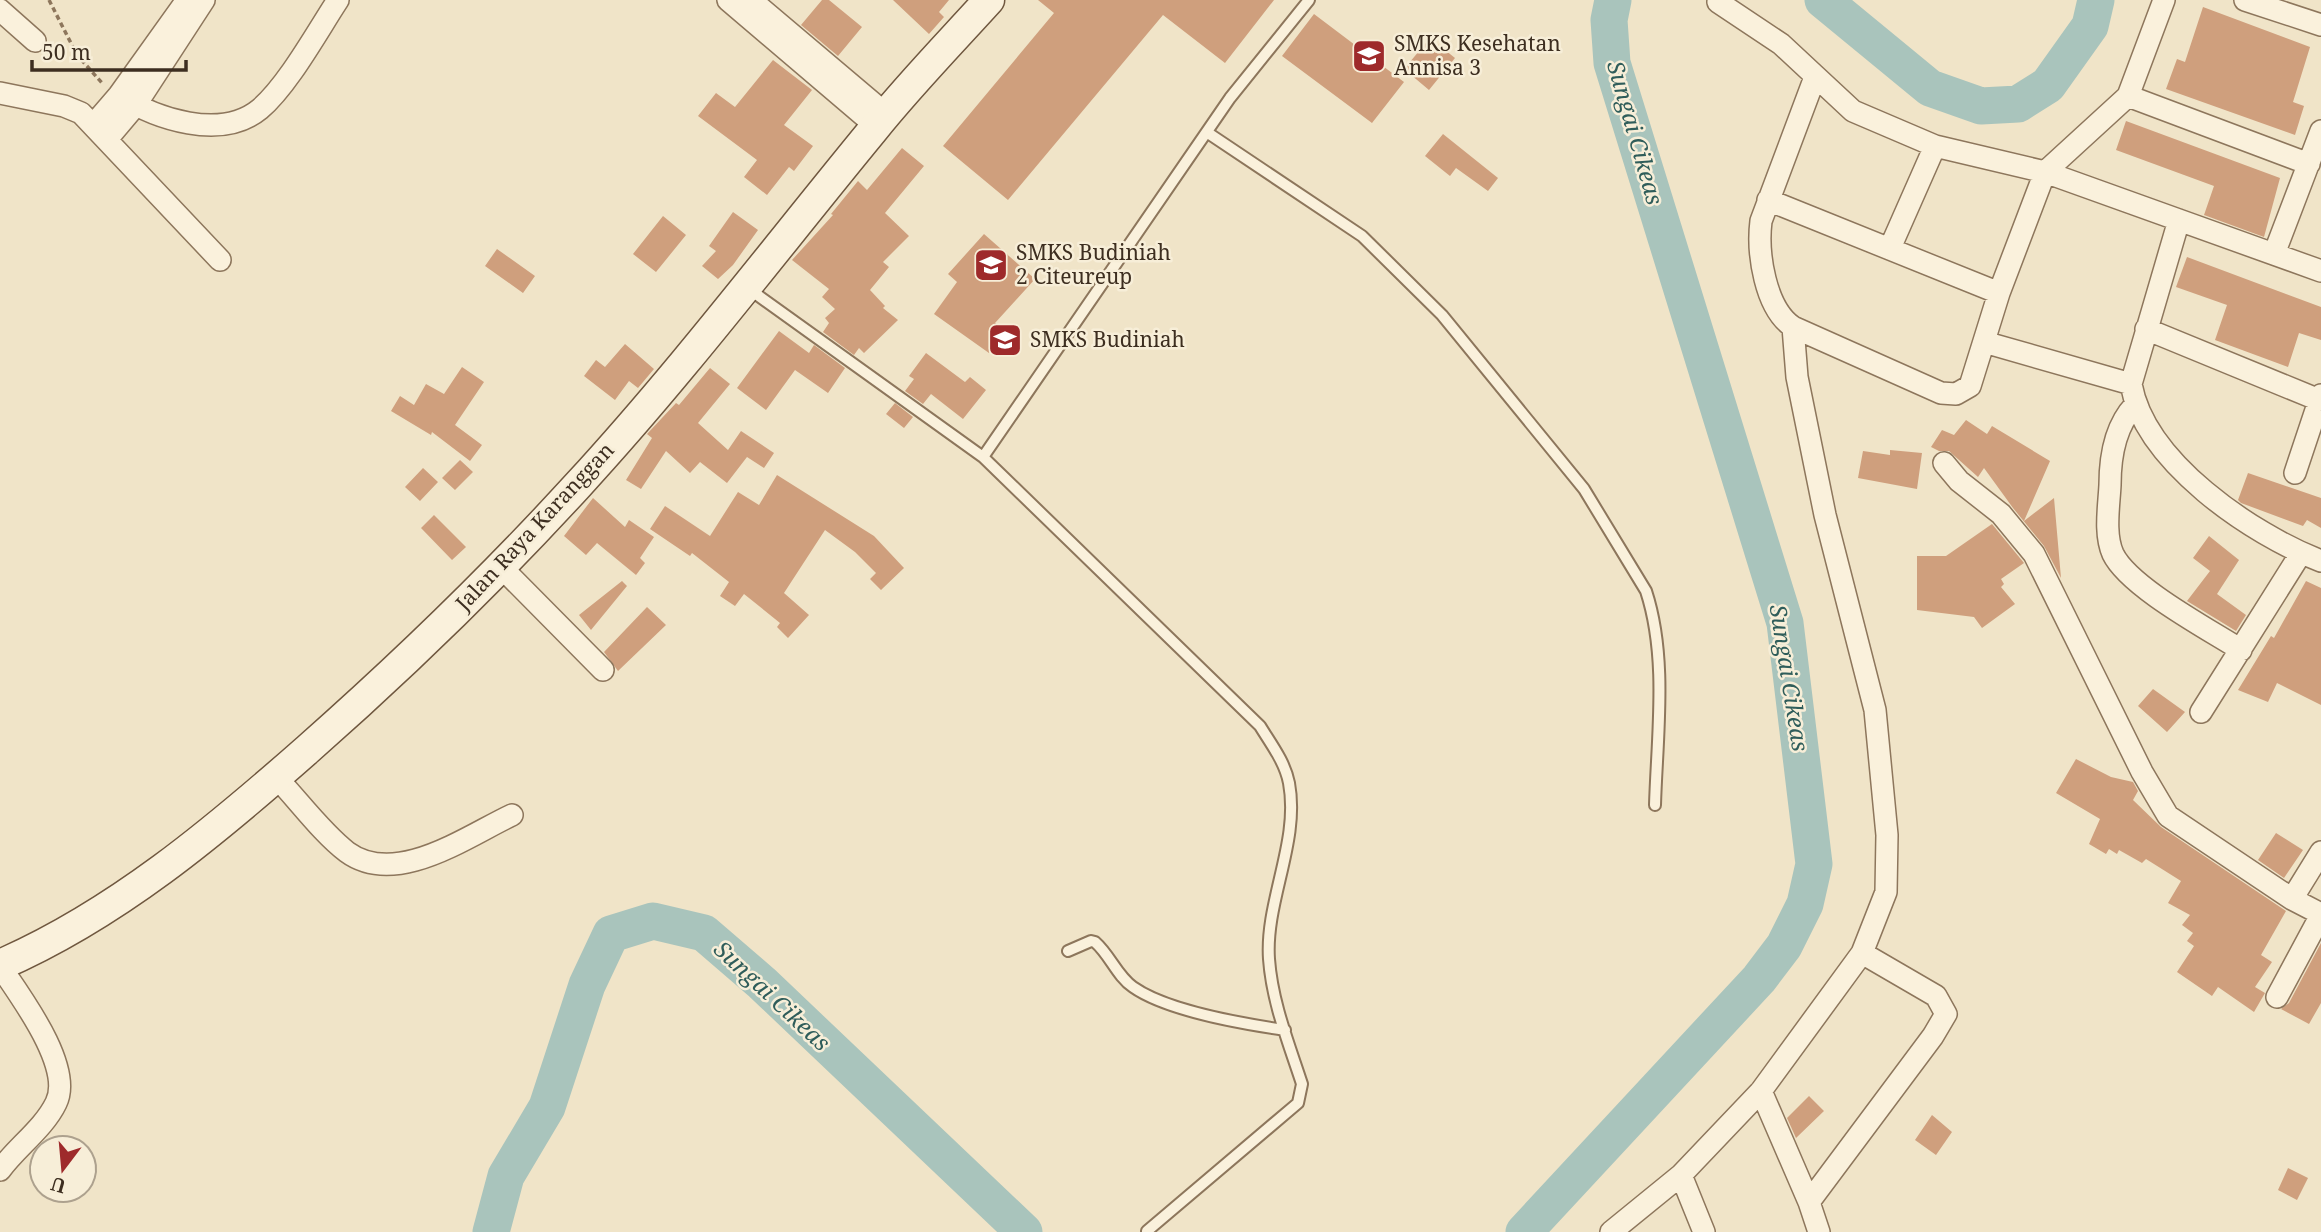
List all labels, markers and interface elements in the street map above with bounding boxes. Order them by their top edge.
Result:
scale bar [32,28,186,72]
place label: SMKS Kesehatan Annisa 3 [1394,29,1561,81]
school or university icon: SMKS Kesehatan Annisa 3 [1350,37,1388,75]
text: 50 m [42,38,91,66]
water label: Sungai Cikeas [1600,57,1672,209]
place label: SMKS Budiniah 2 Citeureup [1016,238,1171,290]
school or university icon: SMKS Budiniah 2 Citeureup [972,246,1010,284]
school or university icon: SMKS Budiniah [986,321,1024,359]
place label: SMKS Budiniah [1030,325,1185,353]
street label: Jalan Raya Karanggan [448,436,620,617]
water label: Sungai Cikeas [1763,602,1817,754]
water label: Sungai Cikeas [707,933,838,1058]
north arrow [28,1134,98,1204]
text: U [48,1171,69,1200]

